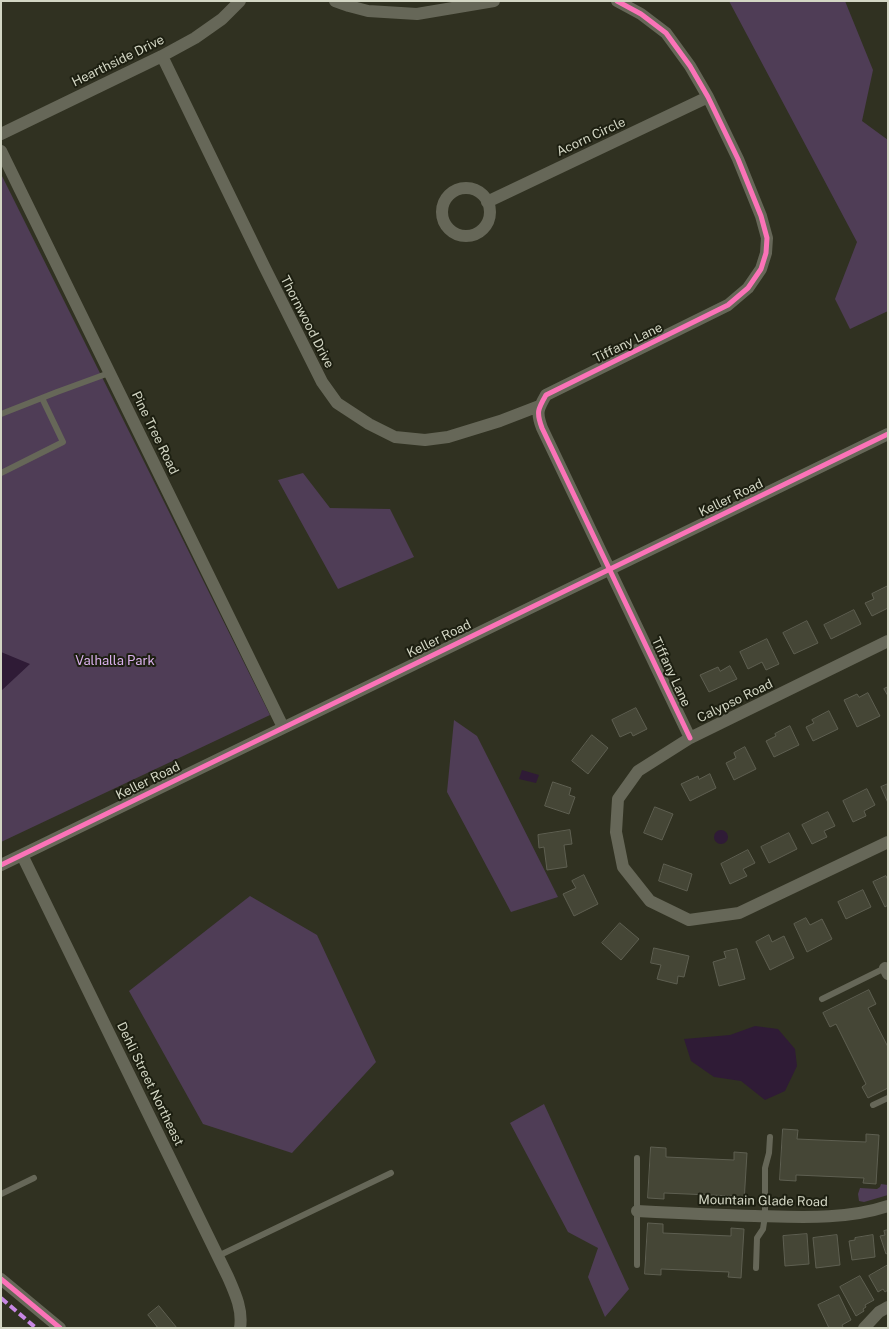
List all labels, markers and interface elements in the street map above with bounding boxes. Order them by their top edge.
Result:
street label: Hearthside Drive [69,32,167,90]
street label: Acorn Circle [554,114,628,160]
street label: Thornwood Drive [277,273,337,371]
street label: Tiffany Lane [591,320,665,366]
street label: Pine Tree Road [128,389,182,477]
street label: Keller Road [696,476,766,520]
street label: Keller Road [404,617,474,661]
street label: Tiffany Lane [648,635,694,709]
park label: Valhalla Park [75,653,155,669]
street label: Calypso Road [695,676,775,726]
street label: Keller Road [113,759,183,803]
street label: Dehli Street Northeast [113,1020,187,1148]
street label: Mountain Glade Road [698,1192,828,1210]

